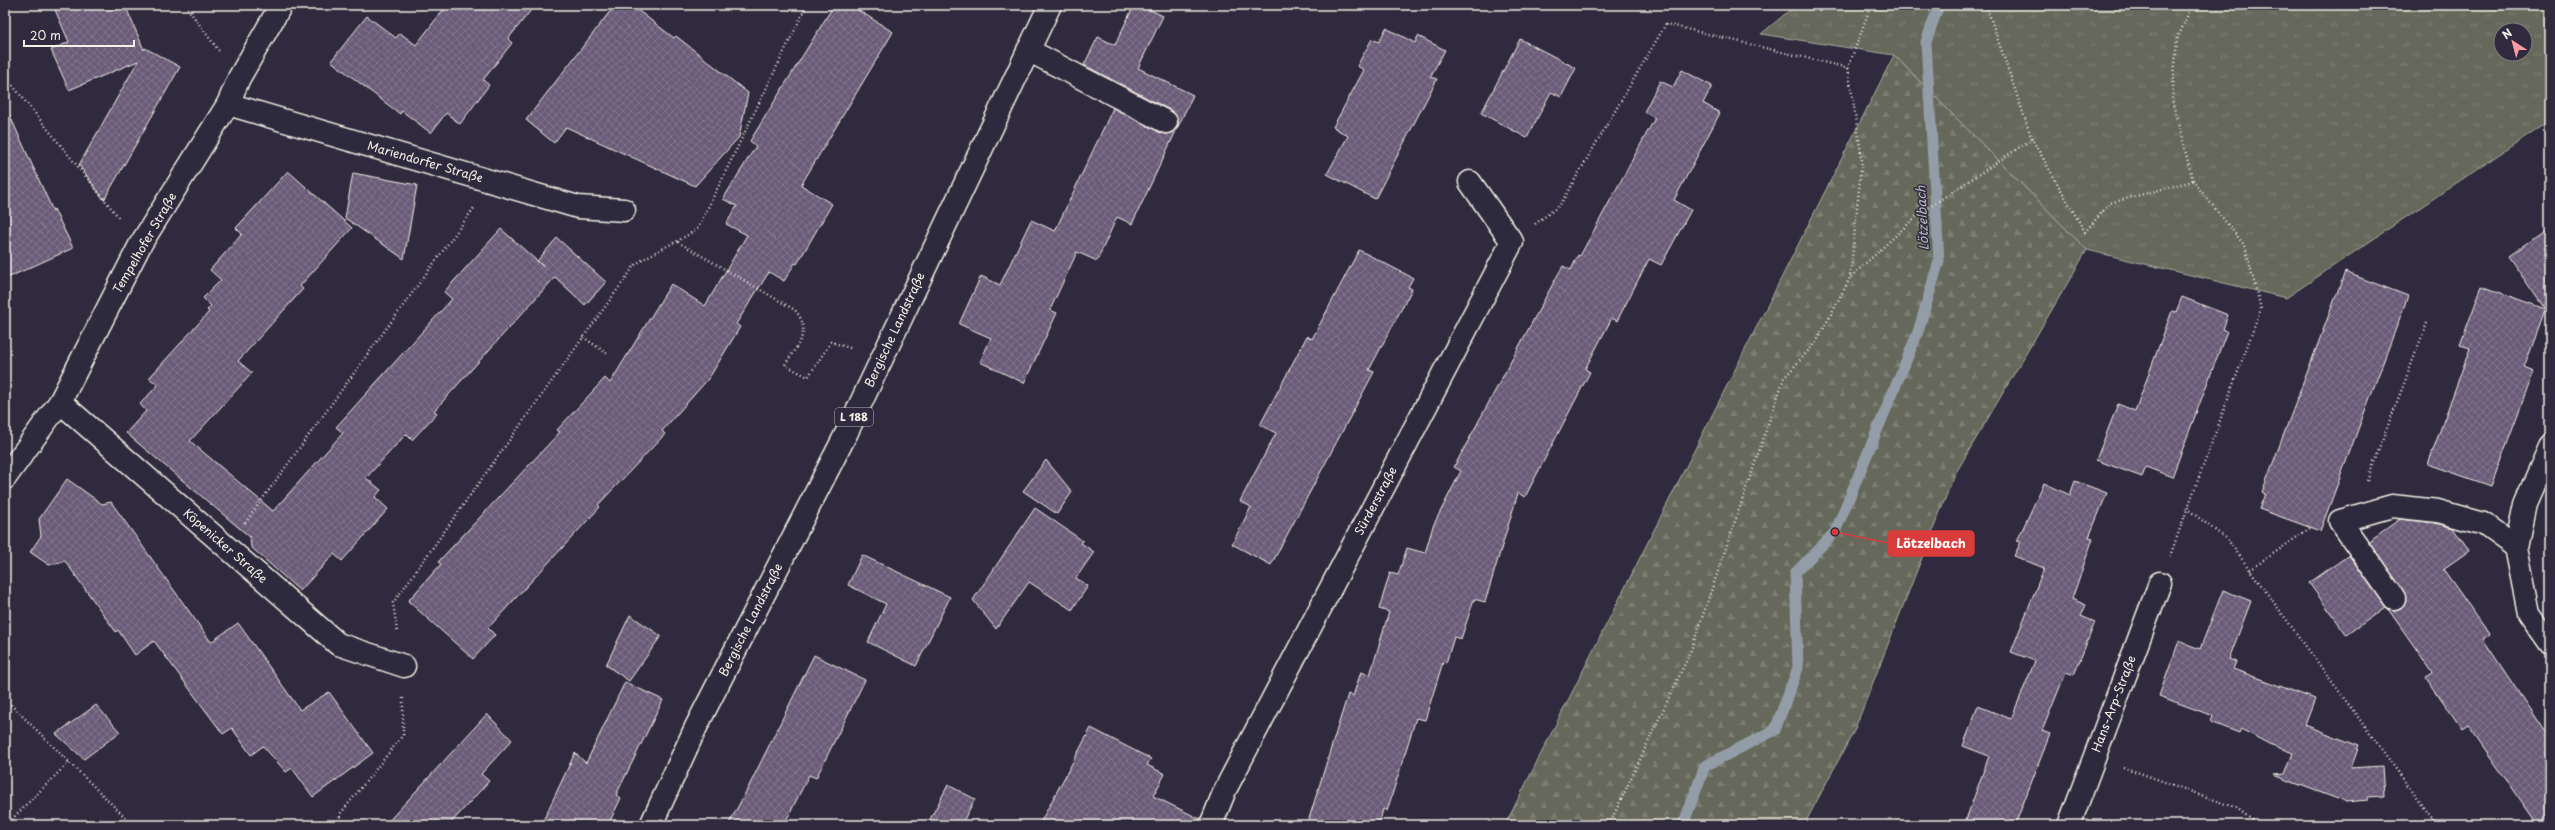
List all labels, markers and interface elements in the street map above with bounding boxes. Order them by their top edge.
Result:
scale bar [24,22,134,48]
north arrow [2493,22,2533,62]
text: N [2498,24,2516,43]
text: 20 m [30,26,61,44]
street label: Mariendorfer Straße [365,136,485,186]
water label: Lötzelbach [1910,185,1933,251]
street label: Tempelhofer Straße [108,189,180,296]
street label: Bergische Landstraße [860,269,929,390]
road number: L 188 [835,408,873,426]
street label: Sürderstraße [1349,463,1401,538]
street label: Köpenicker Straße [180,504,272,587]
callout: Lötzelbach [1888,531,1974,556]
text: Lötzelbach [1896,533,1966,552]
street label: Bergische Landstraße [714,560,786,679]
street label: Hans-Arp-Straße [2086,653,2140,755]

